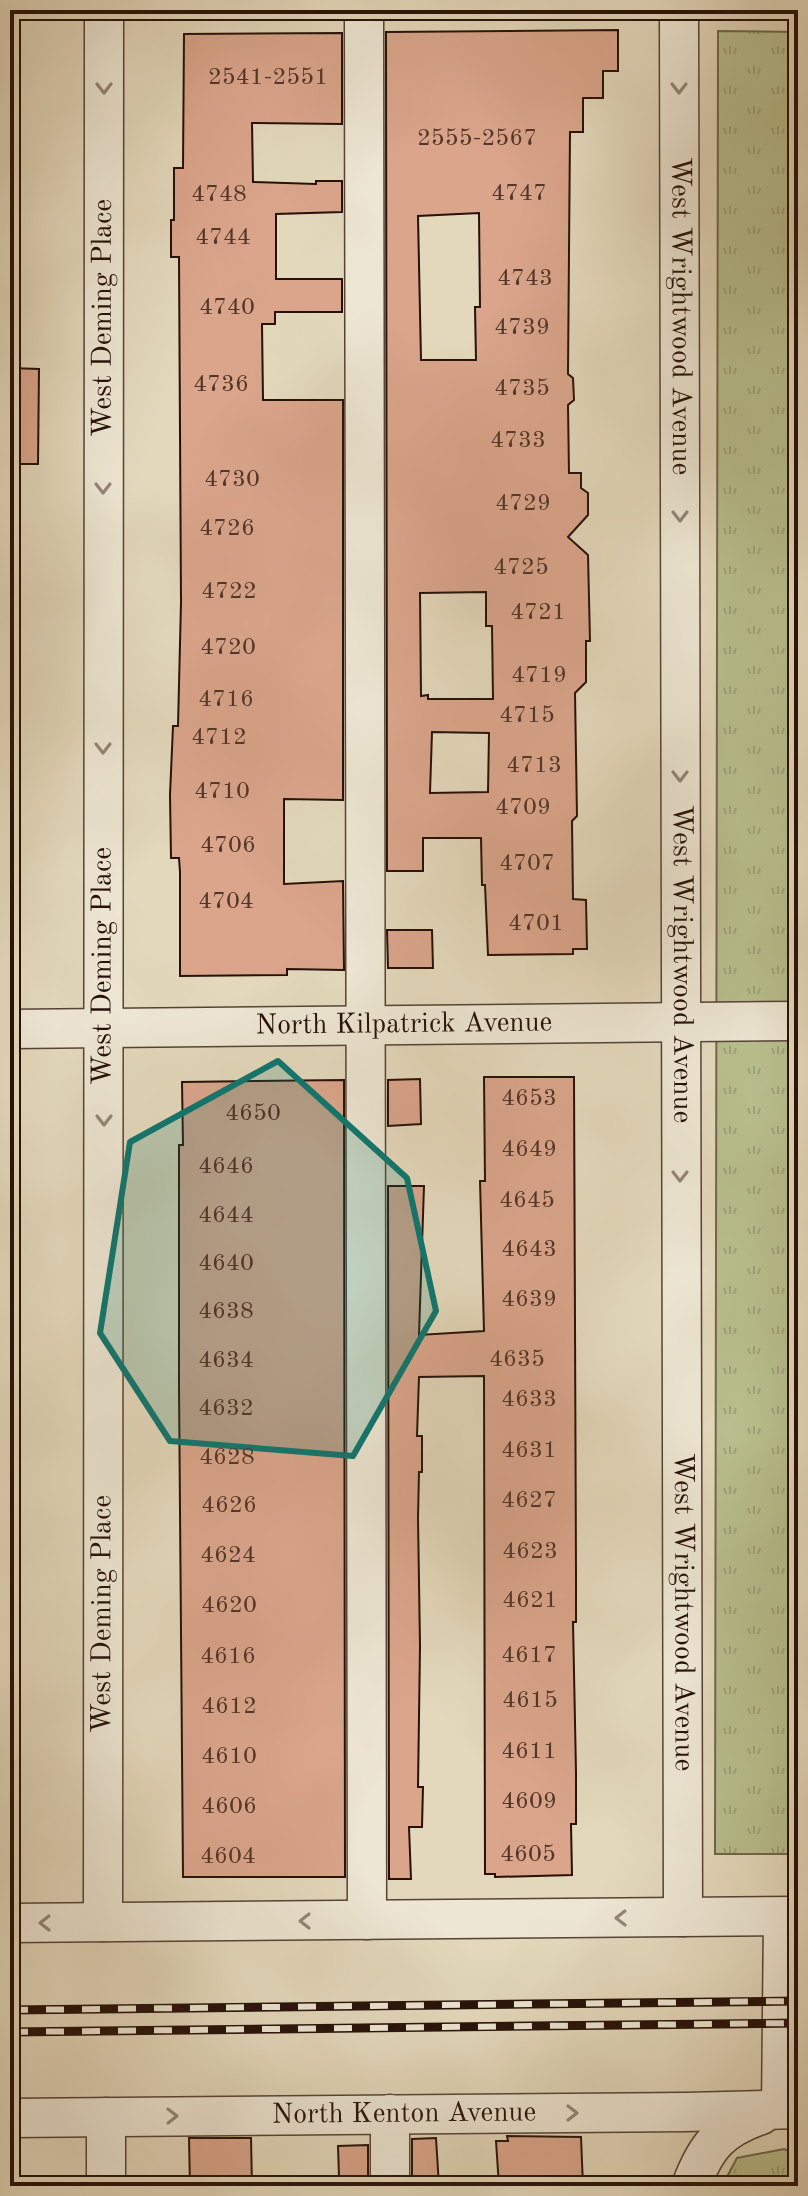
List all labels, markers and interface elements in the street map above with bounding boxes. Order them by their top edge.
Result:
house number: 2541-2551 [208,66,328,90]
one-way arrow [95,82,113,95]
one-way arrow [670,82,688,95]
house number: 2555-2567 [417,127,537,151]
street label: West Wrightwood Avenue [665,157,694,475]
house number: 4747 [491,182,547,206]
house number: 4748 [191,183,247,207]
street label: West Deming Place [90,199,118,437]
house number: 4744 [195,226,251,250]
house number: 4743 [497,267,553,291]
house number: 4740 [199,296,255,320]
house number: 4739 [494,316,550,340]
house number: 4736 [193,373,249,397]
house number: 4735 [494,377,550,401]
house number: 4733 [490,429,546,453]
house number: 4730 [204,468,260,492]
one-way arrow [94,482,112,495]
house number: 4729 [495,492,551,516]
one-way arrow [671,510,689,523]
house number: 4726 [199,517,255,541]
house number: 4725 [493,556,549,580]
house number: 4722 [201,580,257,604]
house number: 4721 [510,601,566,625]
house number: 4720 [200,636,256,660]
house number: 4719 [511,664,567,688]
house number: 4716 [198,688,254,712]
house number: 4715 [499,704,555,728]
house number: 4712 [191,726,247,750]
one-way arrow [94,742,112,755]
house number: 4713 [506,754,562,778]
one-way arrow [671,770,689,783]
house number: 4710 [194,780,250,804]
house number: 4709 [495,796,551,820]
street label: West Wrightwood Avenue [667,805,695,1123]
house number: 4706 [200,834,256,858]
street label: West Deming Place [89,847,118,1085]
house number: 4707 [499,852,555,876]
house number: 4704 [198,890,254,914]
house number: 4701 [508,912,564,936]
street label: North Kilpatrick Avenue [255,1009,553,1041]
house number: 4653 [501,1087,557,1111]
house number: 4650 [225,1102,281,1126]
one-way arrow [95,1114,113,1127]
house number: 4649 [501,1138,557,1162]
house number: 4646 [198,1155,254,1179]
one-way arrow [671,1170,689,1183]
house number: 4645 [499,1189,555,1213]
house number: 4644 [198,1204,254,1228]
house number: 4643 [501,1238,557,1262]
house number: 4640 [198,1252,254,1276]
house number: 4639 [501,1288,557,1312]
house number: 4638 [198,1300,254,1324]
house number: 4635 [489,1348,545,1372]
house number: 4634 [198,1349,254,1373]
house number: 4633 [501,1388,557,1412]
house number: 4632 [198,1397,254,1421]
house number: 4631 [501,1439,557,1463]
house number: 4628 [199,1446,255,1470]
street label: West Wrightwood Avenue [668,1453,697,1771]
house number: 4627 [501,1489,557,1513]
house number: 4626 [201,1494,257,1518]
street label: West Deming Place [89,1495,117,1733]
house number: 4623 [502,1540,558,1564]
house number: 4624 [200,1544,256,1568]
house number: 4621 [502,1589,558,1613]
house number: 4620 [201,1594,257,1618]
house number: 4617 [501,1644,557,1668]
house number: 4616 [200,1645,256,1669]
house number: 4615 [502,1689,558,1713]
house number: 4612 [201,1695,257,1719]
house number: 4611 [501,1740,557,1764]
house number: 4610 [201,1745,257,1769]
house number: 4609 [501,1790,557,1814]
house number: 4606 [201,1795,257,1819]
house number: 4605 [500,1843,556,1867]
house number: 4604 [200,1845,256,1869]
one-way arrow [614,1909,627,1927]
one-way arrow [298,1912,311,1929]
one-way arrow [38,1914,51,1932]
street label: North Kenton Avenue [272,2099,536,2130]
one-way arrow [566,2104,579,2122]
one-way arrow [166,2107,179,2125]

